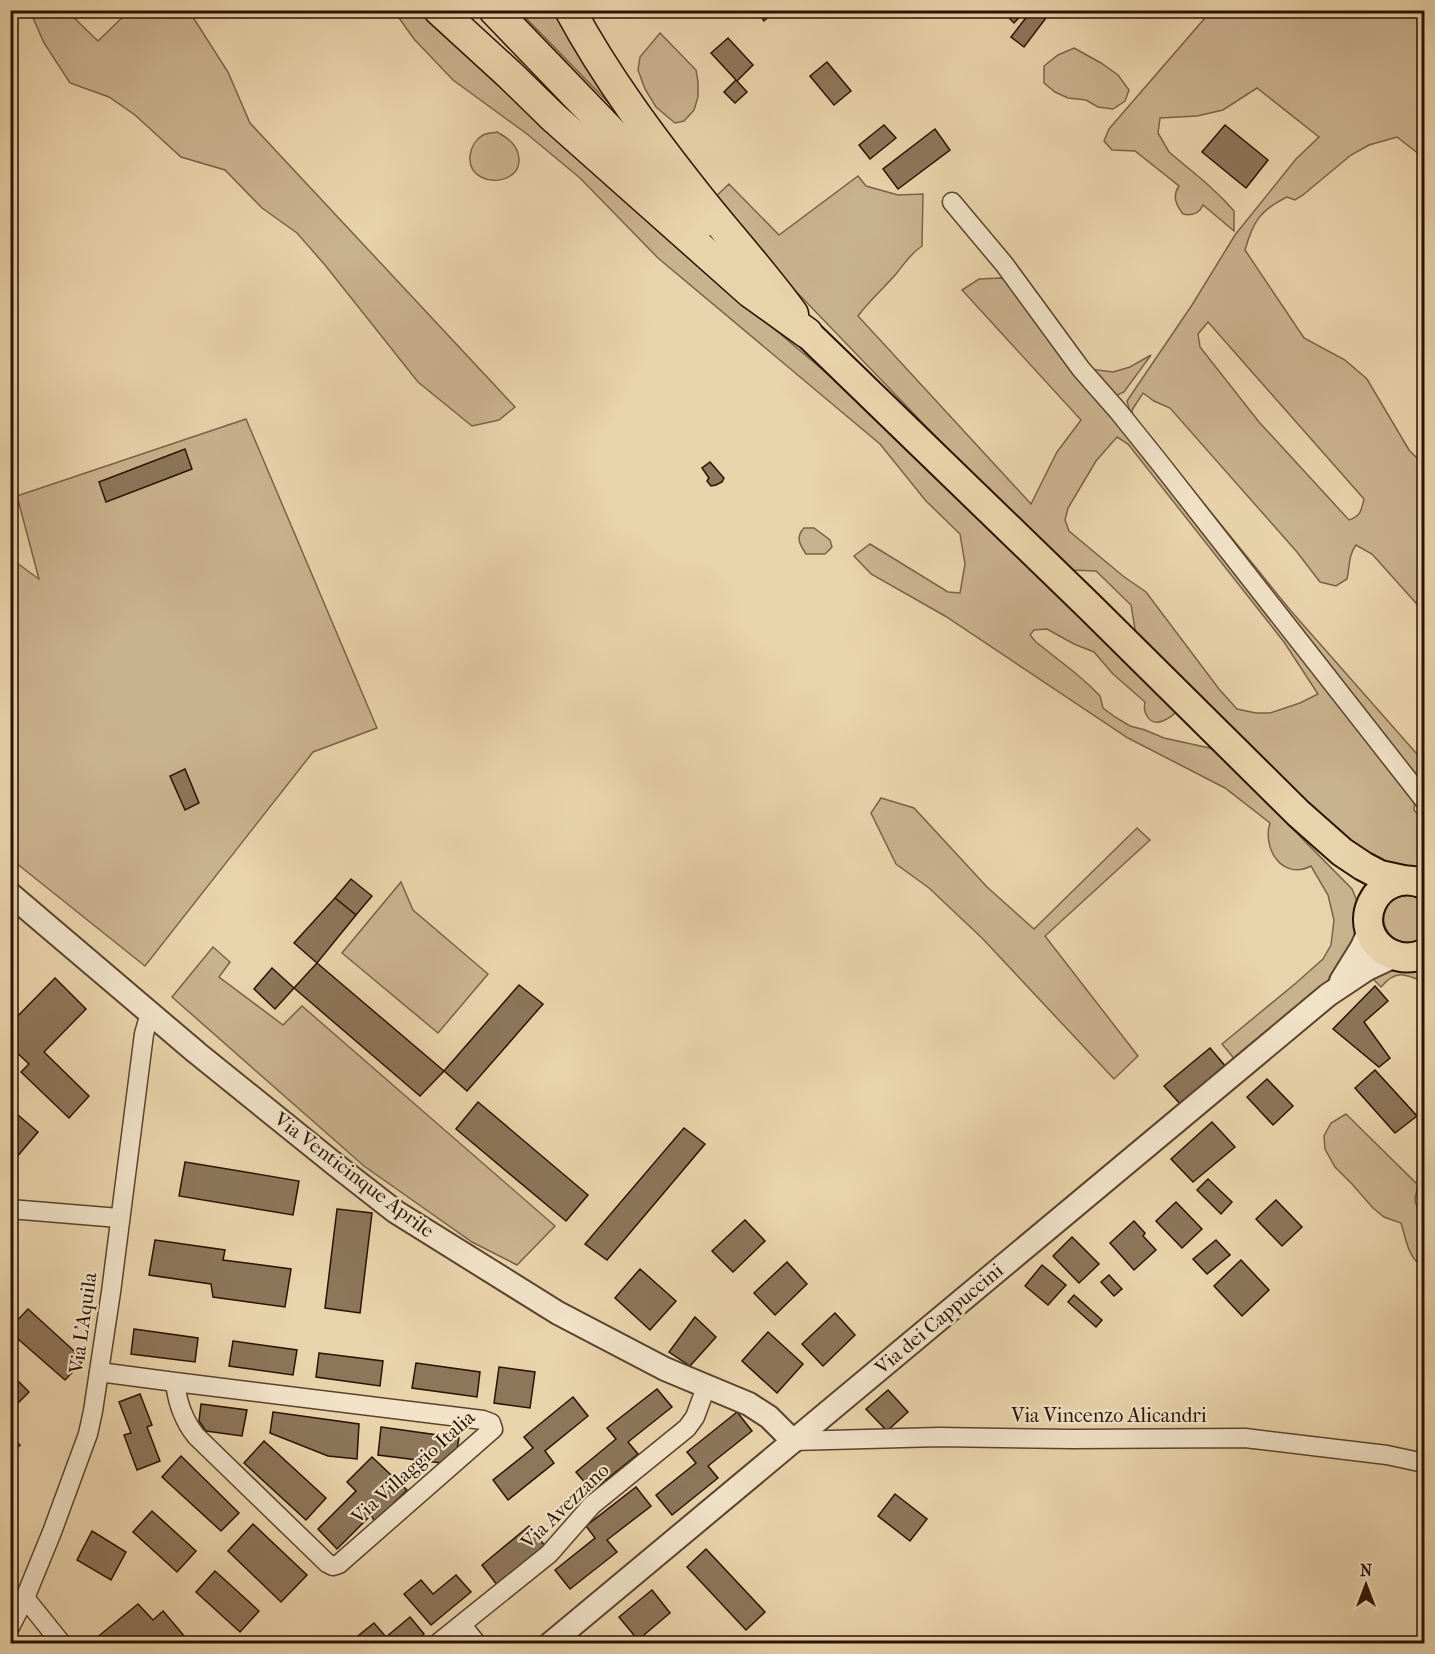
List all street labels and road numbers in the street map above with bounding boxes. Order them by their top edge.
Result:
street label: Via Venticinque Aprile [269,1107,438,1243]
street label: Via dei Cappuccini [870,1259,1008,1380]
street label: Via L'Aquila [64,1270,102,1376]
street label: Via Vincenzo Alicandri [1010,1404,1207,1427]
street label: Via Villaggio Italia [346,1405,480,1529]
street label: Via Avezzano [516,1458,614,1554]

